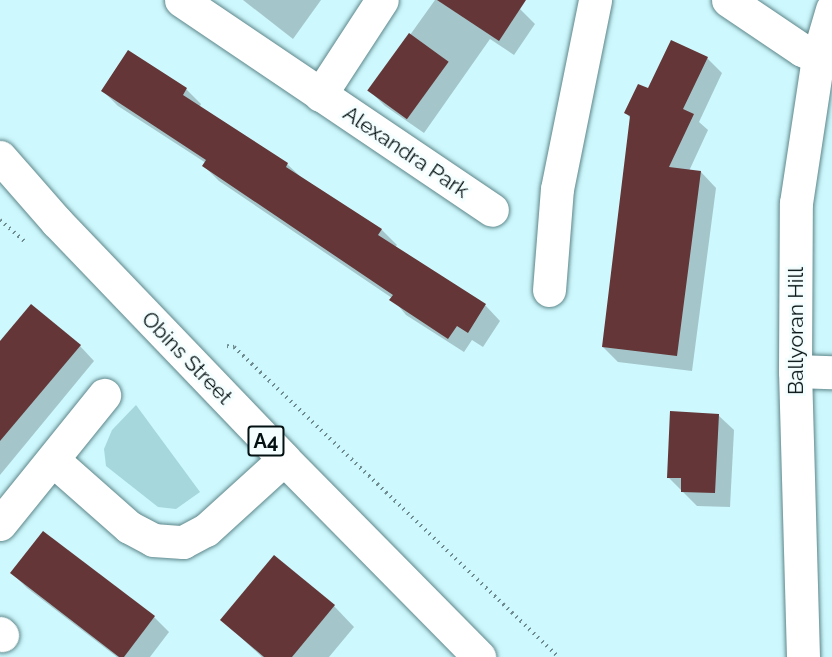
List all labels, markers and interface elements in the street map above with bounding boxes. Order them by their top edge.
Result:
street label: Alexandra Park [338,101,474,203]
street label: Ballyoran Hill [783,267,809,395]
street label: Obins Street [137,306,237,410]
road number: A4 [246,424,286,458]

